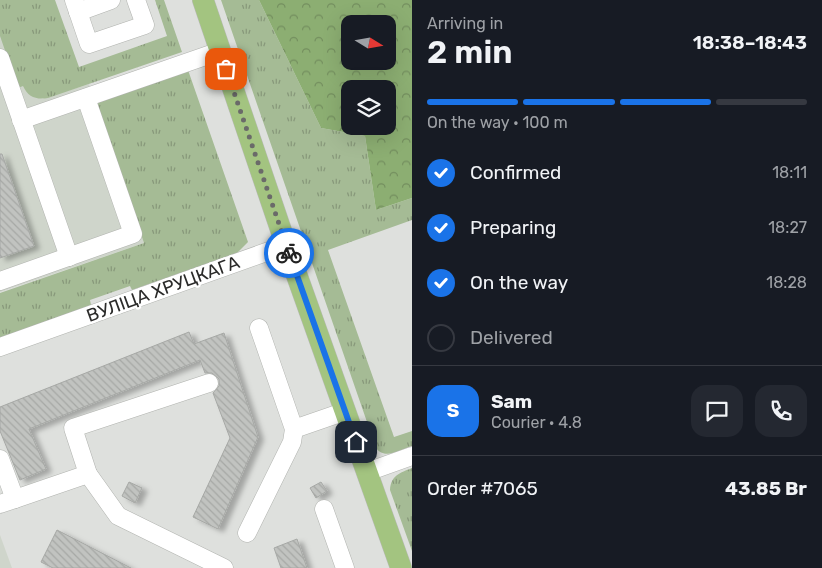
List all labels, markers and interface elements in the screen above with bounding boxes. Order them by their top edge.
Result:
text: Arriving in [427,14,503,33]
north arrow [341,15,396,70]
map controls [341,15,396,135]
text: 18:38–18:43 [693,31,807,54]
text: 2 min [427,33,512,71]
pin [205,48,247,90]
icon: bag [212,55,240,83]
button: layers [341,80,396,135]
text: On the way · 100 m [427,113,568,132]
icon: check [427,159,455,187]
text: Confirmed [470,161,561,184]
text: 18:11 [772,163,807,182]
icon: check [427,214,455,242]
text: Preparing [470,216,556,239]
text: 18:27 [768,218,807,237]
courier [264,228,314,278]
icon: bike [275,239,303,267]
street label: ВУЛІЦА ХРУЦКАГА [84,251,242,327]
icon: check [427,269,455,297]
text: On the way [470,271,568,294]
text: 18:28 [766,273,807,292]
text: Delivered [470,326,553,349]
button: chat [691,385,743,437]
button: phone [755,385,807,437]
text: Sam [491,390,532,413]
text: S [447,399,459,422]
text: Courier · 4.8 [491,413,582,432]
pin [335,421,377,463]
icon: home [342,428,370,456]
text: Order #7065 [427,477,538,500]
text: 43.85 Br [725,477,807,500]

